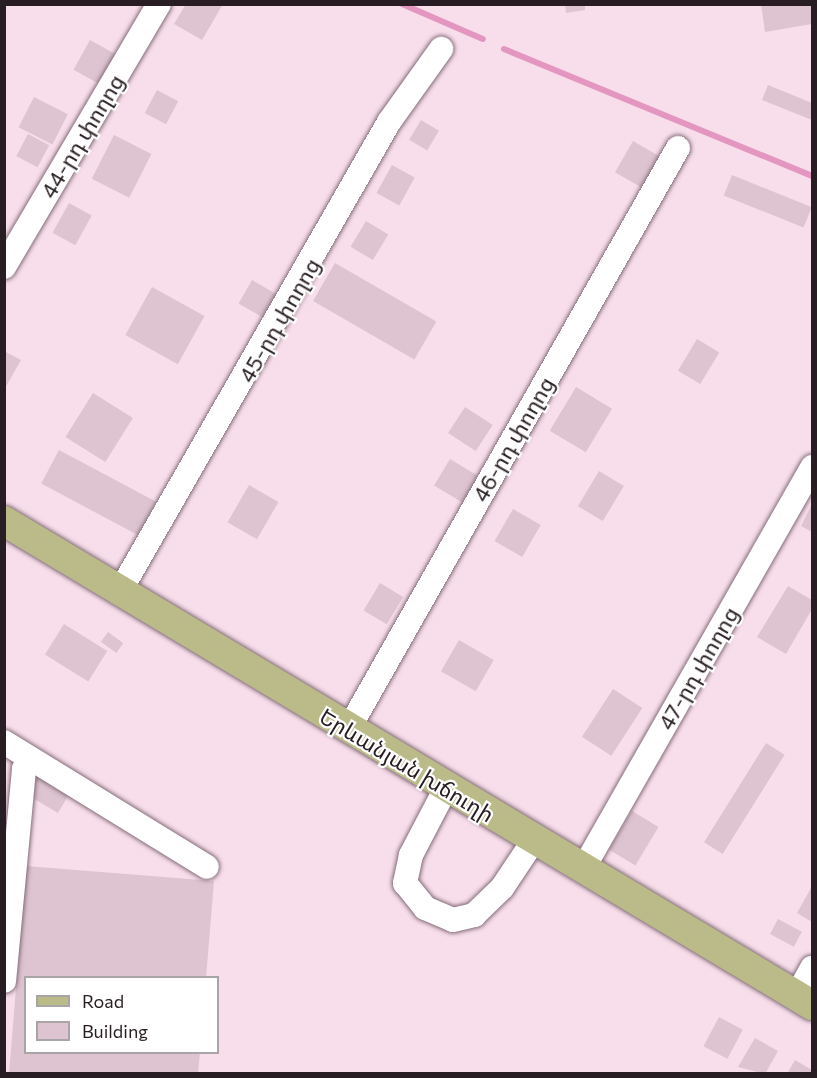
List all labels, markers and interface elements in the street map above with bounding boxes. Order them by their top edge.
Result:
street label: 44-րդ փողոց [35,69,129,203]
street label: 45-րդ փողոց [233,253,325,387]
street label: 46-րդ փողոց [467,372,559,506]
street label: 47-րդ փողոց [652,602,744,734]
street label: Երևանյան խճուղի [315,702,499,828]
legend [24,976,219,1054]
text: Road [82,990,124,1012]
text: Building [82,1020,148,1042]

